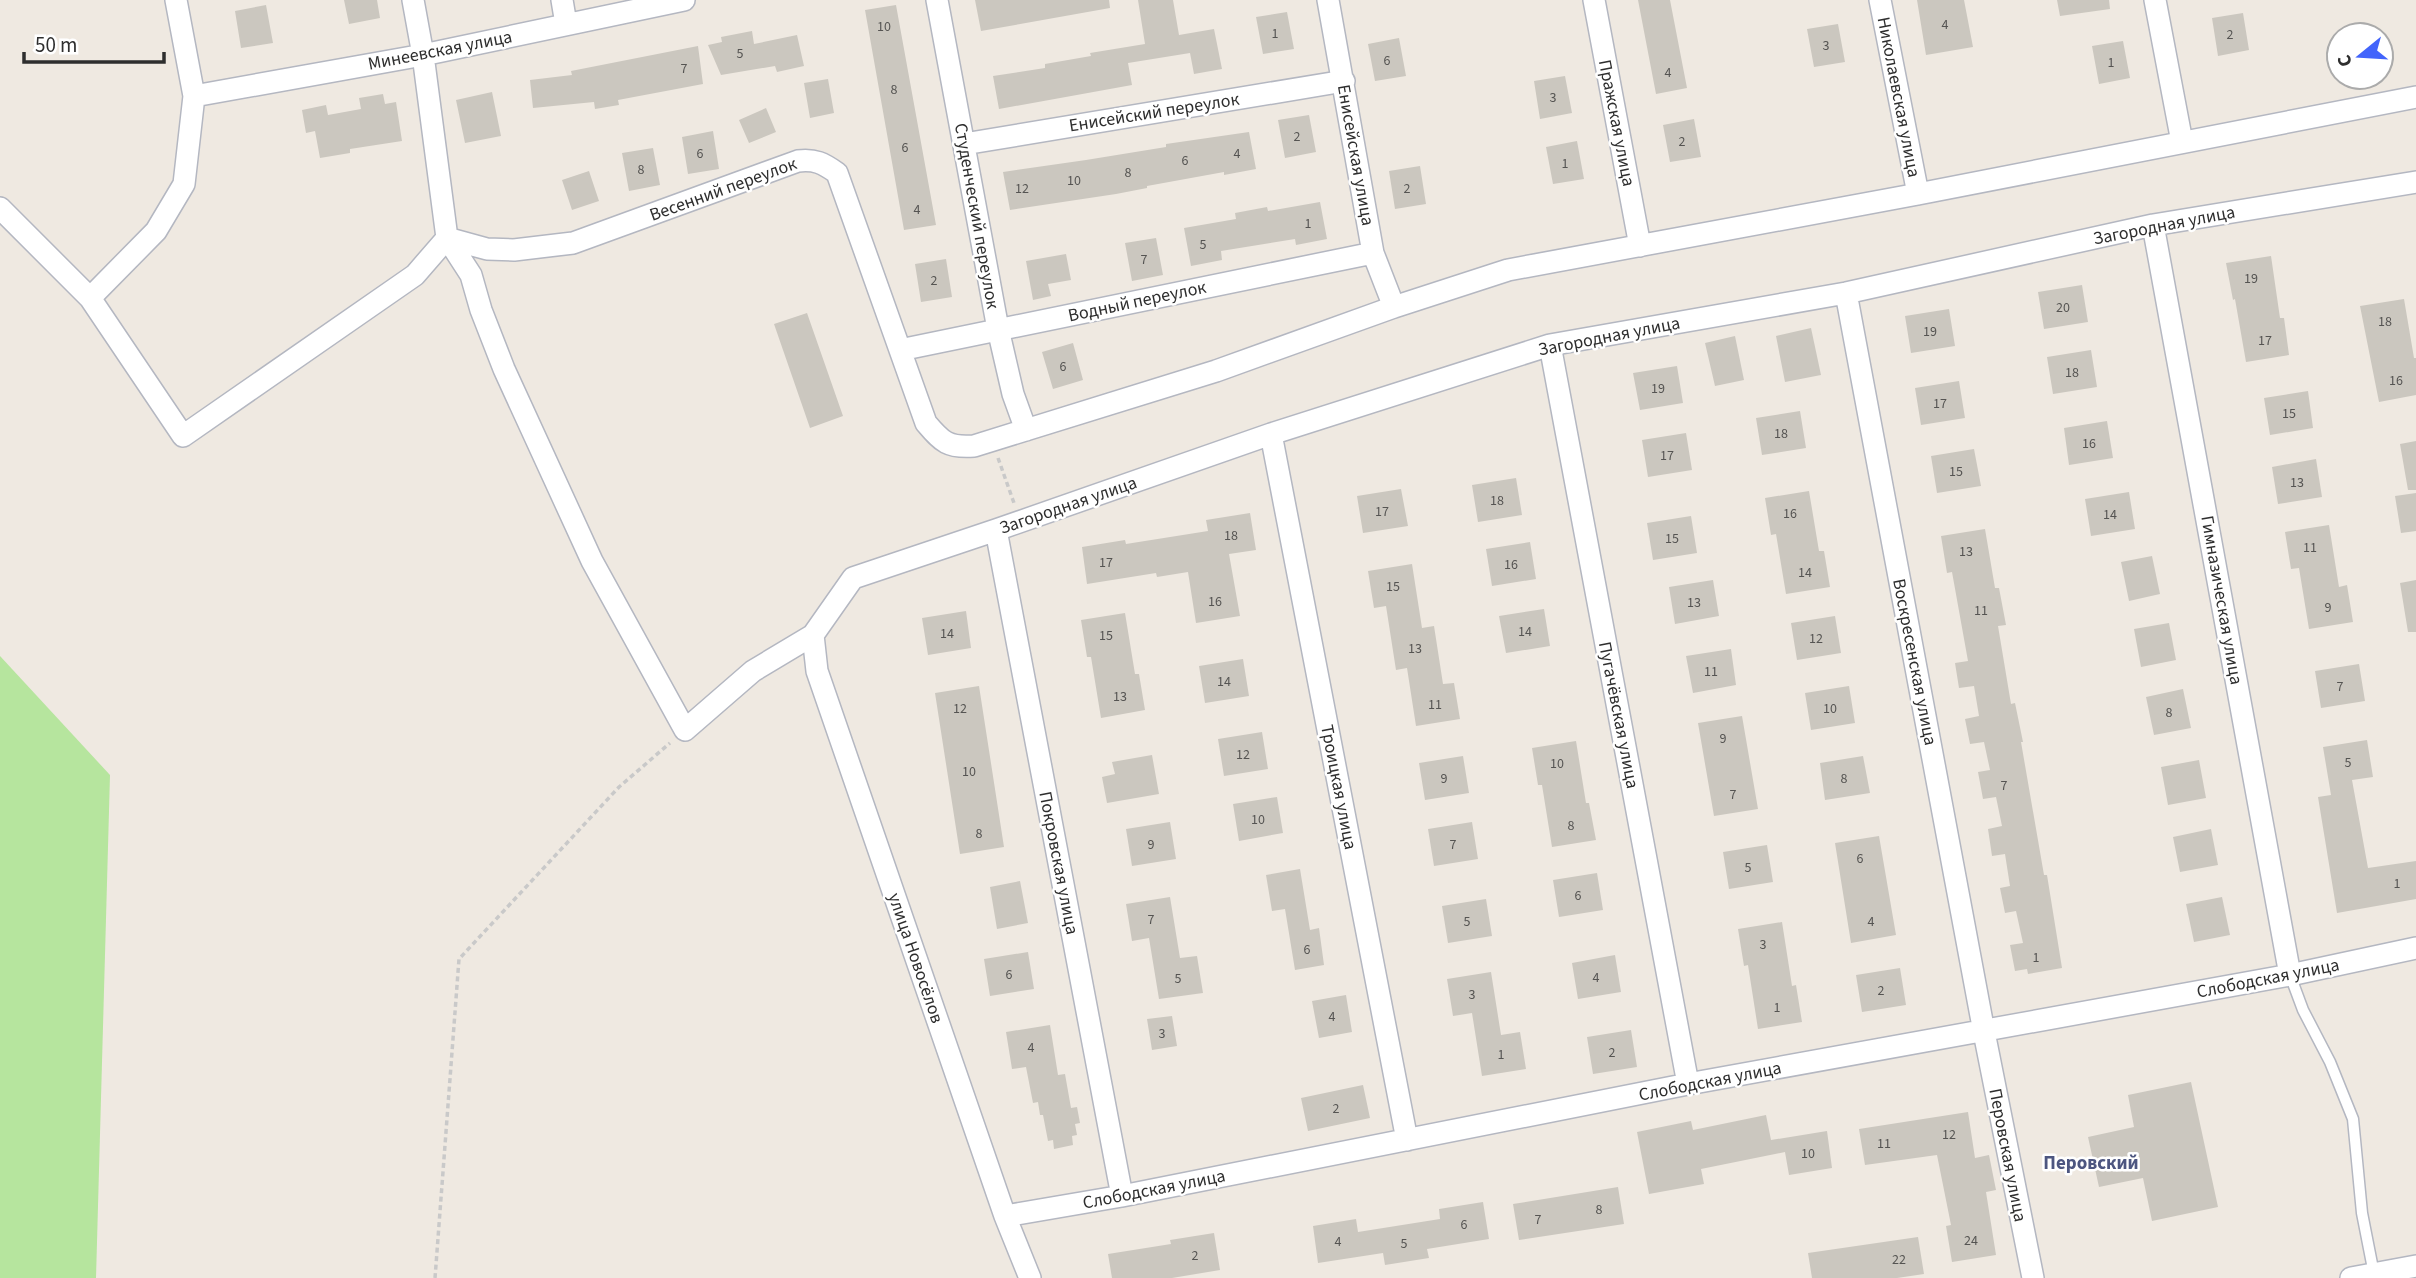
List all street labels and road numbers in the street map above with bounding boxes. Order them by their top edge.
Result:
street label: Николаевская улица [1871,15,1926,179]
street label: Минеевская улица [366,24,514,77]
street label: Пражская улица [1592,58,1641,189]
street label: Енисейская улица [1331,83,1380,228]
street label: Енисейский переулок [1067,87,1241,138]
street label: Студенческий переулок [948,121,1005,311]
street label: Весенний переулок [646,151,800,228]
street label: Загородная улица [2091,199,2237,251]
street label: Водный переулок [1066,275,1208,328]
street label: Загородная улица [1536,310,1682,362]
street label: Загородная улица [996,470,1140,541]
street label: Гимназическая улица [2194,514,2249,687]
street label: Воскресенская улица [1886,577,1943,748]
street label: Пугачёвская улица [1592,639,1645,791]
street label: Троицкая улица [1314,723,1363,852]
street label: Покровская улица [1032,789,1085,937]
street label: улица Новосёлов [882,890,950,1027]
street label: Слободская улица [2195,952,2342,1005]
street label: Слободская улица [1637,1055,1784,1108]
street label: Перовская улица [1982,1086,2033,1224]
street label: Слободская улица [1081,1163,1228,1216]

